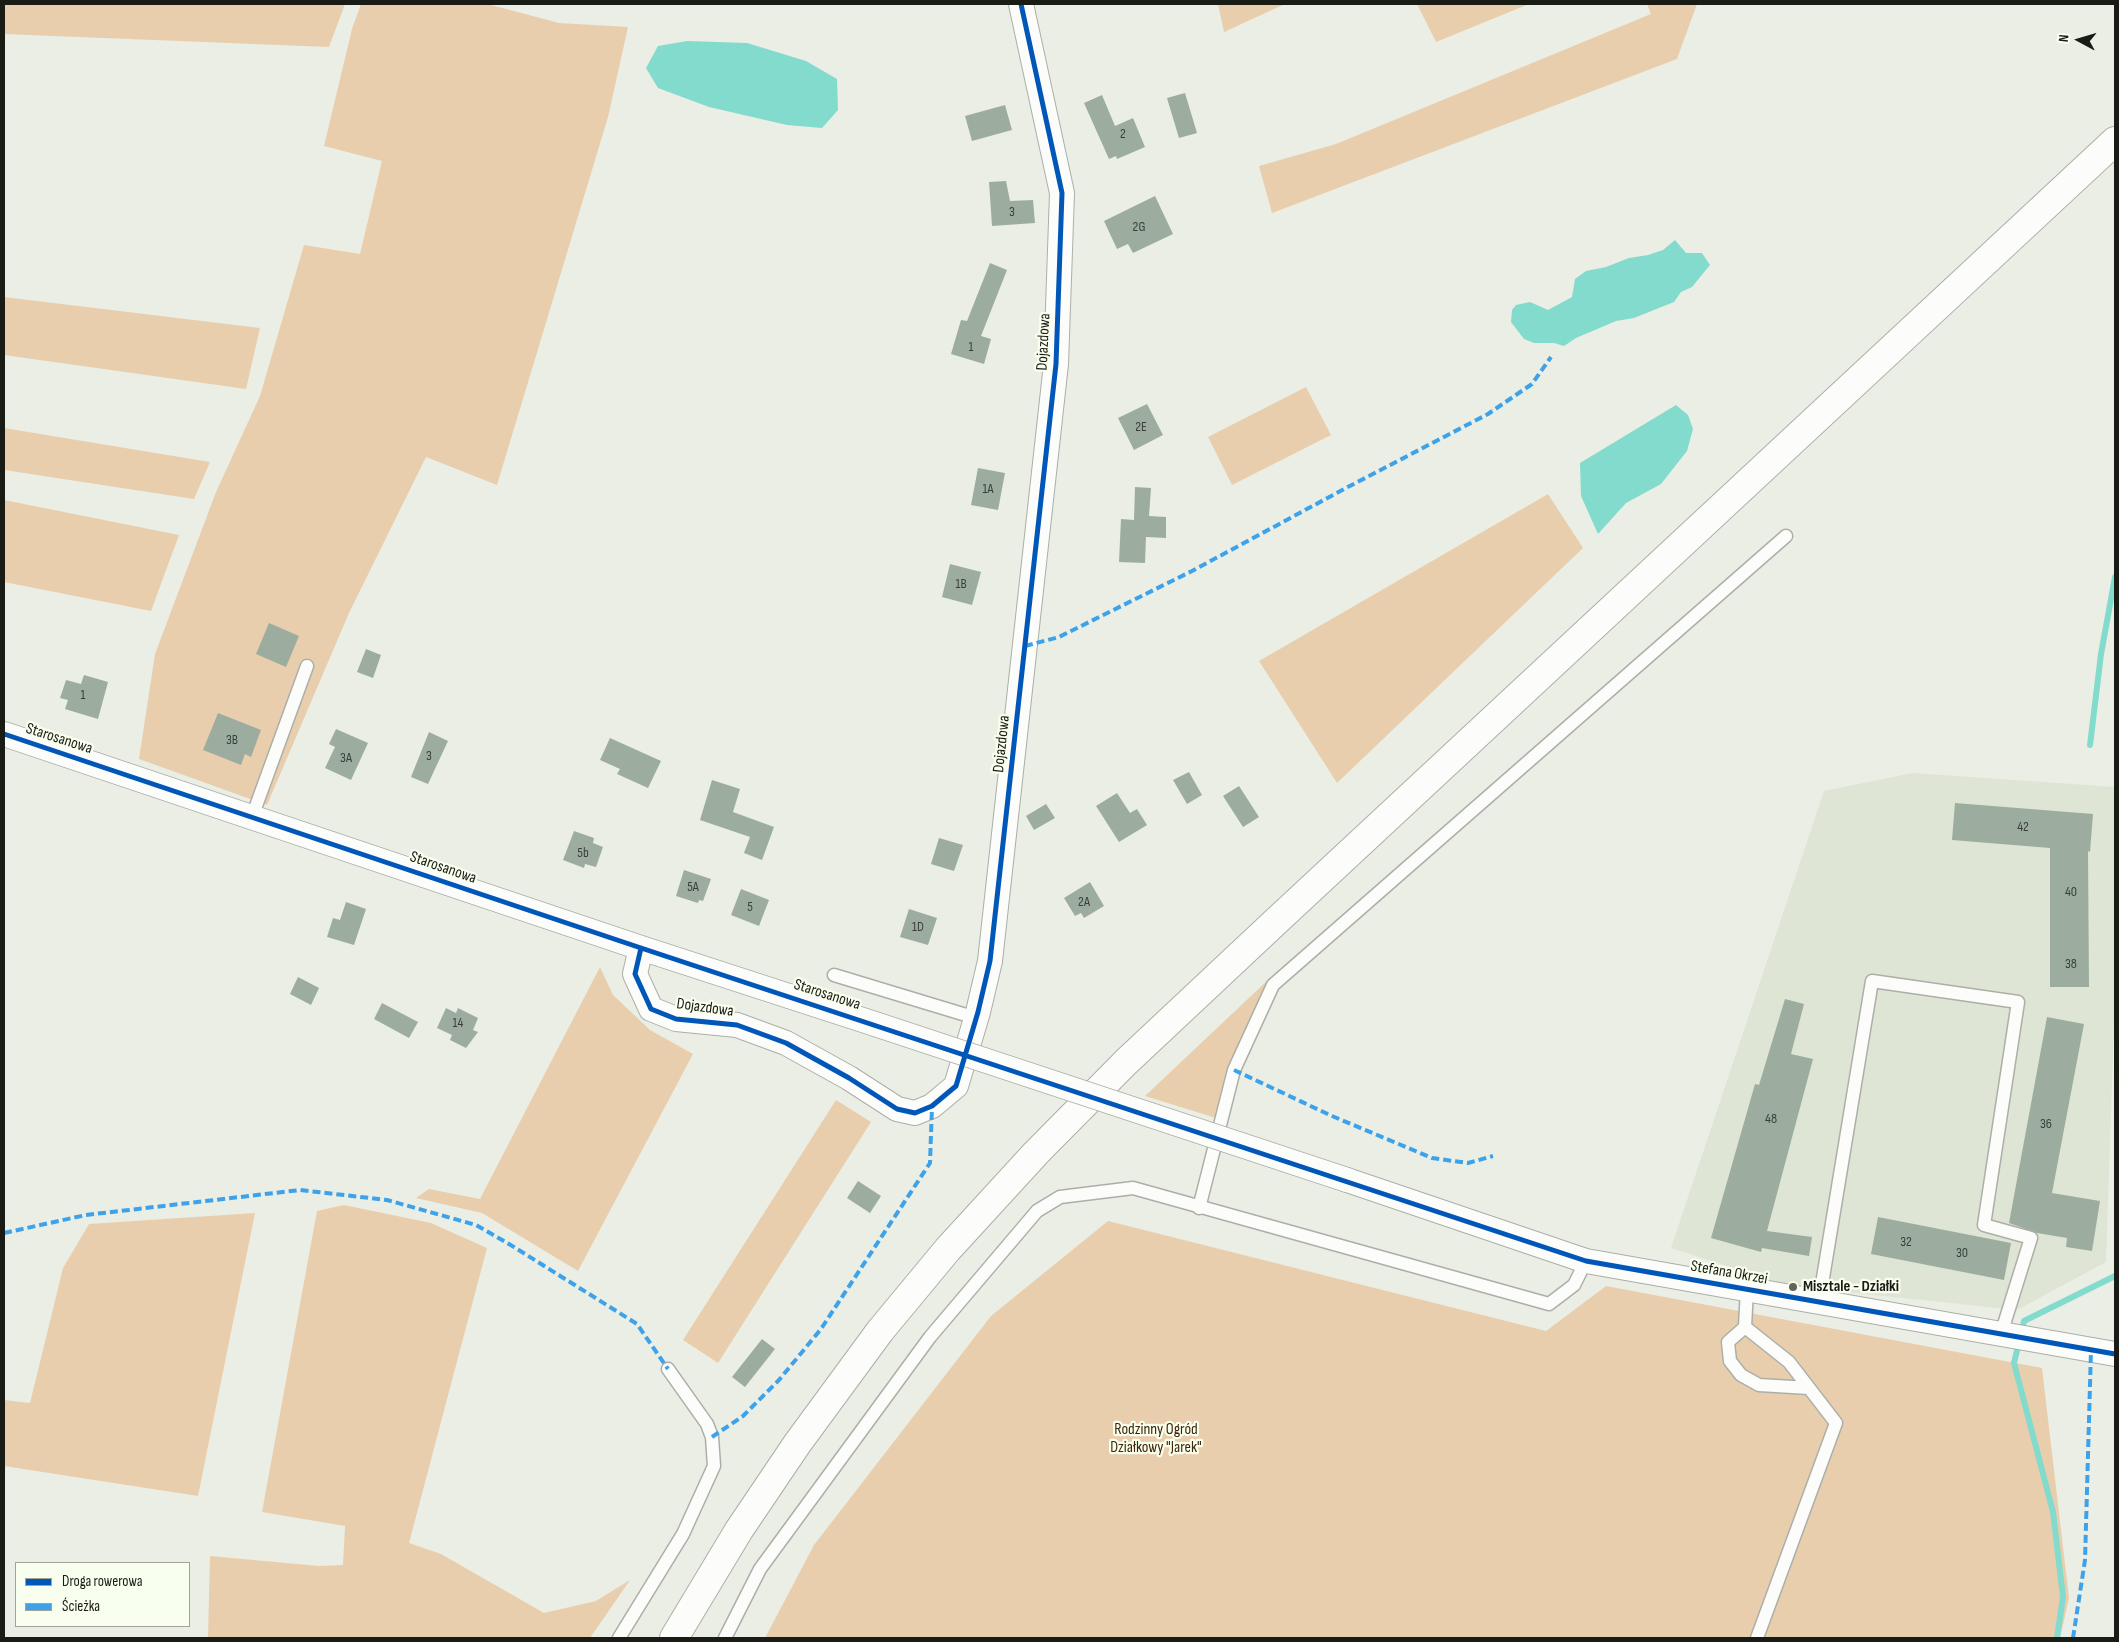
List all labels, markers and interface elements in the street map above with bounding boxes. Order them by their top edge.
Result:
north arrow [2054,15,2104,65]
text: N [2055,34,2072,43]
house number: 2 [1120,126,1126,142]
house number: 3 [1009,204,1015,220]
house number: 2G [1133,219,1145,235]
street label: Dojazdowa [1033,313,1055,371]
house number: 1 [969,339,973,355]
house number: 2E [1135,419,1147,435]
house number: 1A [982,481,994,497]
house number: 1B [955,576,967,592]
house number: 1 [81,687,85,703]
street label: Dojazdowa [989,715,1015,773]
street label: Starosanowa [23,719,95,759]
house number: 3B [226,732,238,748]
house number: 3 [426,748,432,764]
house number: 3A [340,750,352,766]
house number: 42 [2017,819,2029,835]
house number: 5b [577,845,589,861]
street label: Starosanowa [407,848,479,888]
house number: 5A [687,879,699,895]
house number: 40 [2065,884,2077,900]
house number: 2A [1078,894,1090,910]
house number: 5 [747,899,753,915]
house number: 1D [912,919,924,935]
house number: 38 [2065,956,2077,972]
street label: Starosanowa [791,975,863,1015]
street label: Dojazdowa [675,995,735,1021]
house number: 14 [453,1015,463,1031]
house number: 48 [1765,1111,1777,1127]
house number: 36 [2040,1116,2052,1132]
house number: 32 [1900,1234,1912,1250]
house number: 30 [1956,1245,1968,1261]
street label: Stefana Okrzei [1689,1257,1769,1289]
place label: Misztale - Działki [1803,1277,1899,1297]
marker: Misztale - Działki [1787,1281,1799,1293]
park label: Rodzinny Ogród Działkowy "Jarek" [1110,1420,1202,1458]
legend [15,1562,190,1627]
text: Droga rowerowa [62,1572,142,1591]
text: Ścieżka [62,1597,100,1616]

